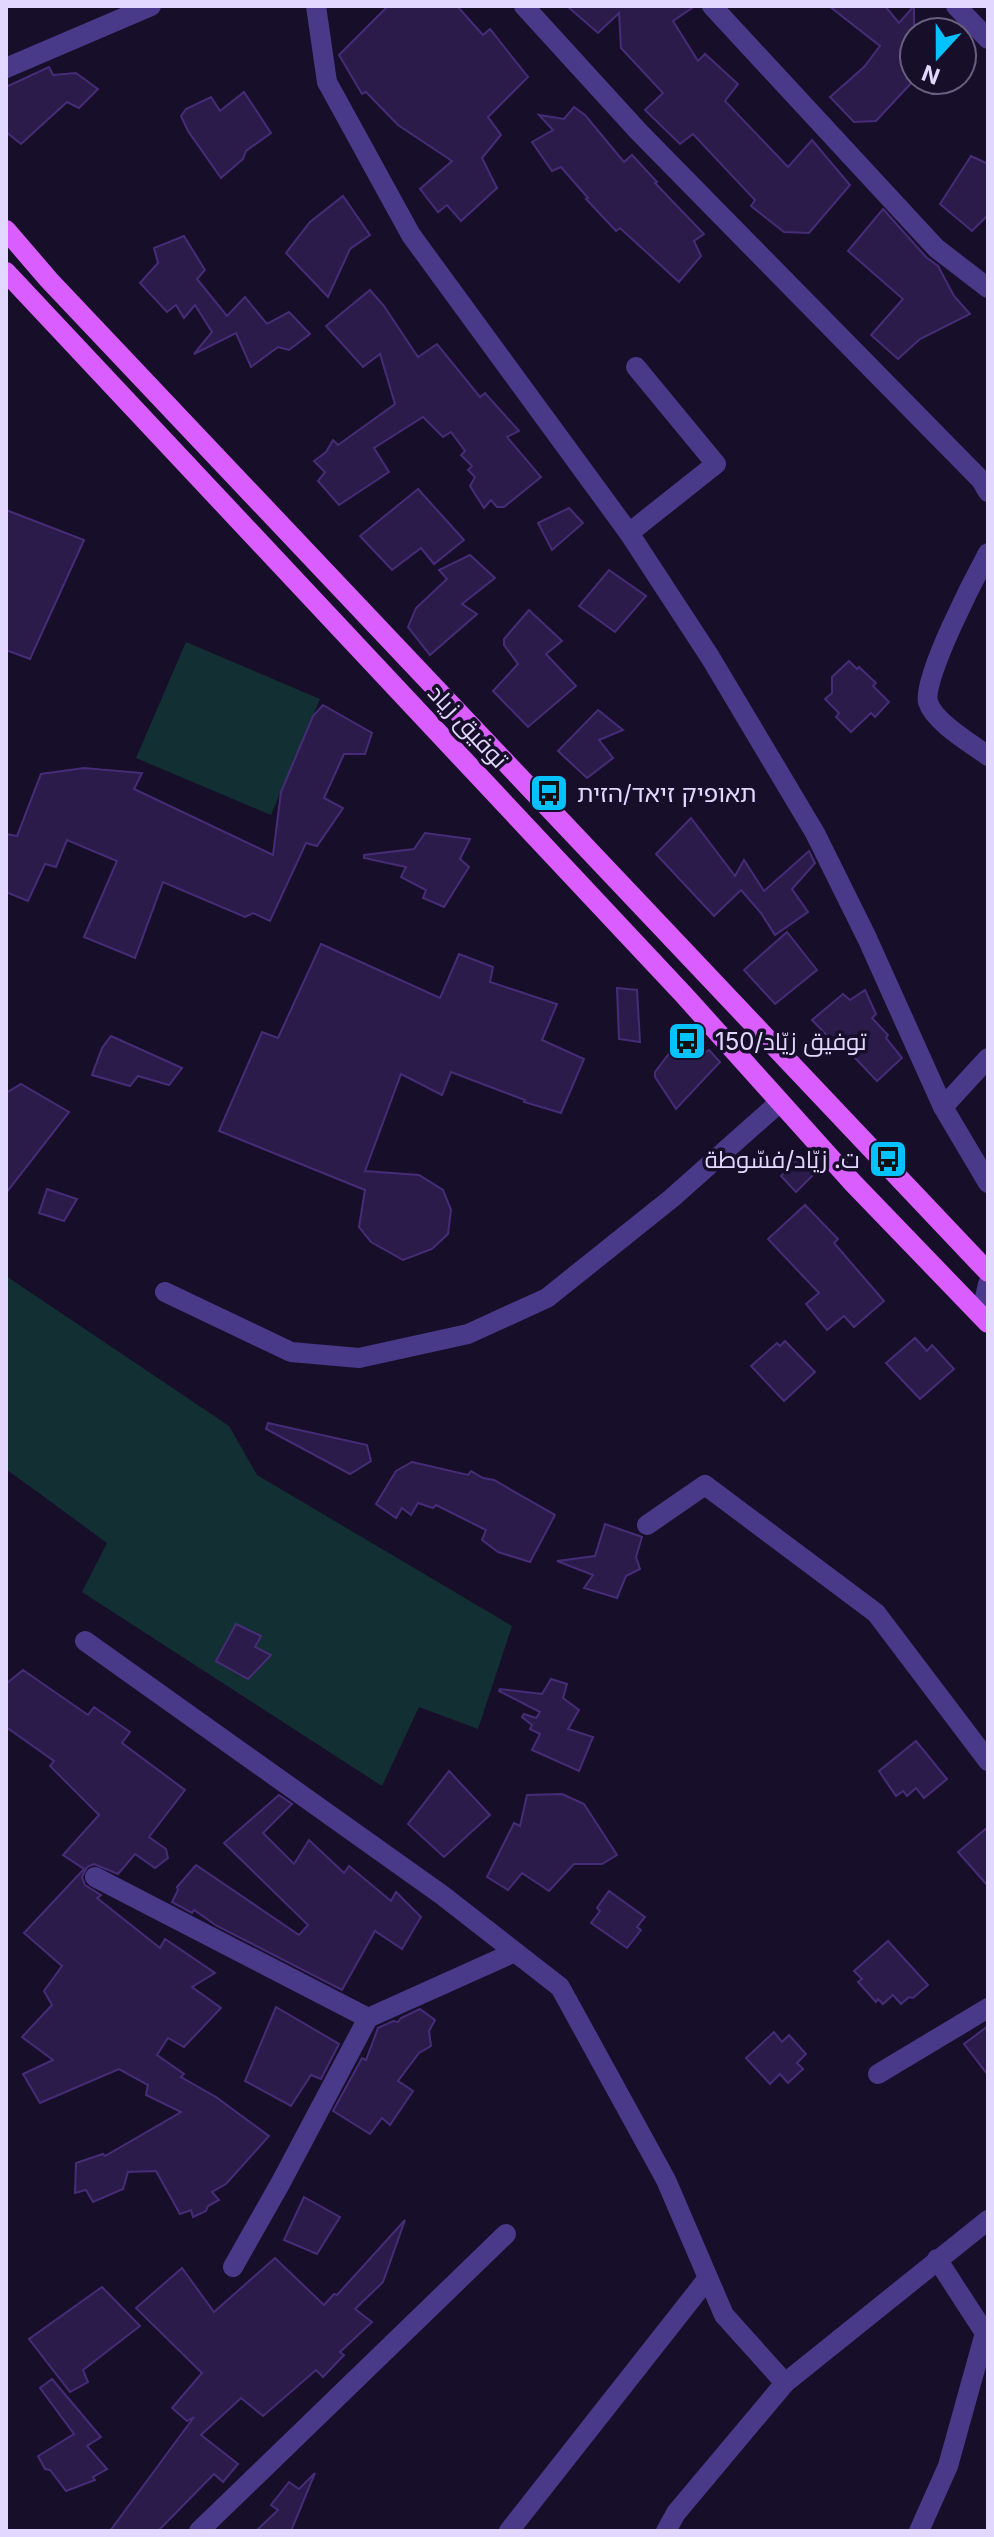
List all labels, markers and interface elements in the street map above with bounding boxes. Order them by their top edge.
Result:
north arrow [898,16,978,96]
text: N [918,60,943,90]
street label: توفيق زياد [421,678,514,775]
bus stop icon: תאופיק זיאד/הזית [528,772,570,814]
place label: תאופיק זיאד/הזית [577,779,757,808]
bus stop icon: توفيق زيّاد/150 [666,1020,708,1062]
place label: توفيق زيّاد/150 [715,1027,867,1057]
bus stop icon: ت. زيّاد/فسّوطة [867,1138,909,1180]
place label: ت. زيّاد/فسّوطة [705,1145,860,1174]

